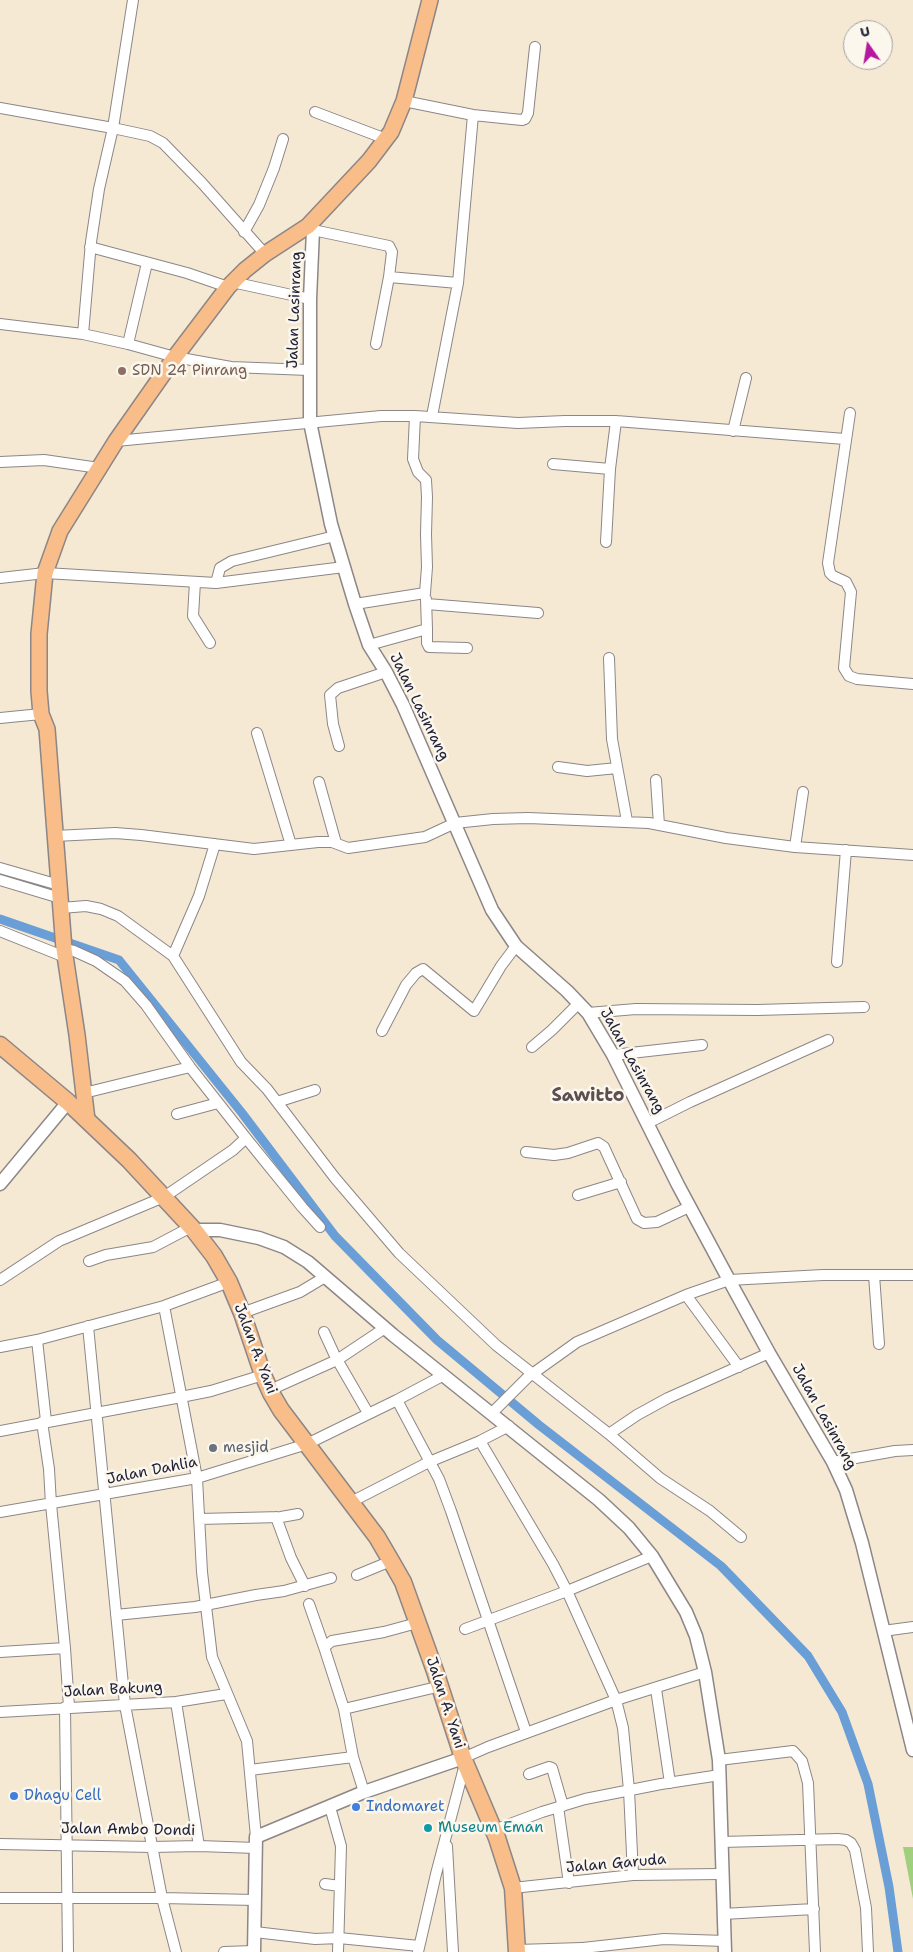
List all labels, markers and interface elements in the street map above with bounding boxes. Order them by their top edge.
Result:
north arrow [843,20,893,70]
text: U [858,22,872,41]
street label: Jalan Lasinrang [284,251,306,369]
place label: SDN 24 Pinrang [132,362,247,380]
marker: SDN 24 Pinrang [116,365,128,377]
street label: Jalan Lasinrang [385,650,453,764]
street label: Jalan Lasinrang [596,1005,668,1117]
district label: Sawitto [552,1085,624,1107]
street label: Jalan A. Yani [229,1301,281,1397]
street label: Jalan Lasinrang [788,1361,860,1473]
place label: mesjid [223,1439,269,1457]
marker: mesjid [207,1442,219,1454]
street label: Jalan Dahlia [105,1453,199,1489]
street label: Jalan A. Yani [422,1655,468,1751]
street label: Jalan Bakung [63,1678,163,1702]
place label: Dhagu Cell [24,1787,101,1805]
marker: Dhagu Cell [8,1790,20,1802]
place label: Indomaret [366,1798,445,1816]
marker: Indomaret [350,1801,362,1813]
place label: Museum Eman [438,1819,543,1837]
street label: Jalan Ambo Dondi [61,1820,195,1840]
marker: Museum Eman [422,1822,434,1834]
street label: Jalan Garuda [565,1851,667,1877]

